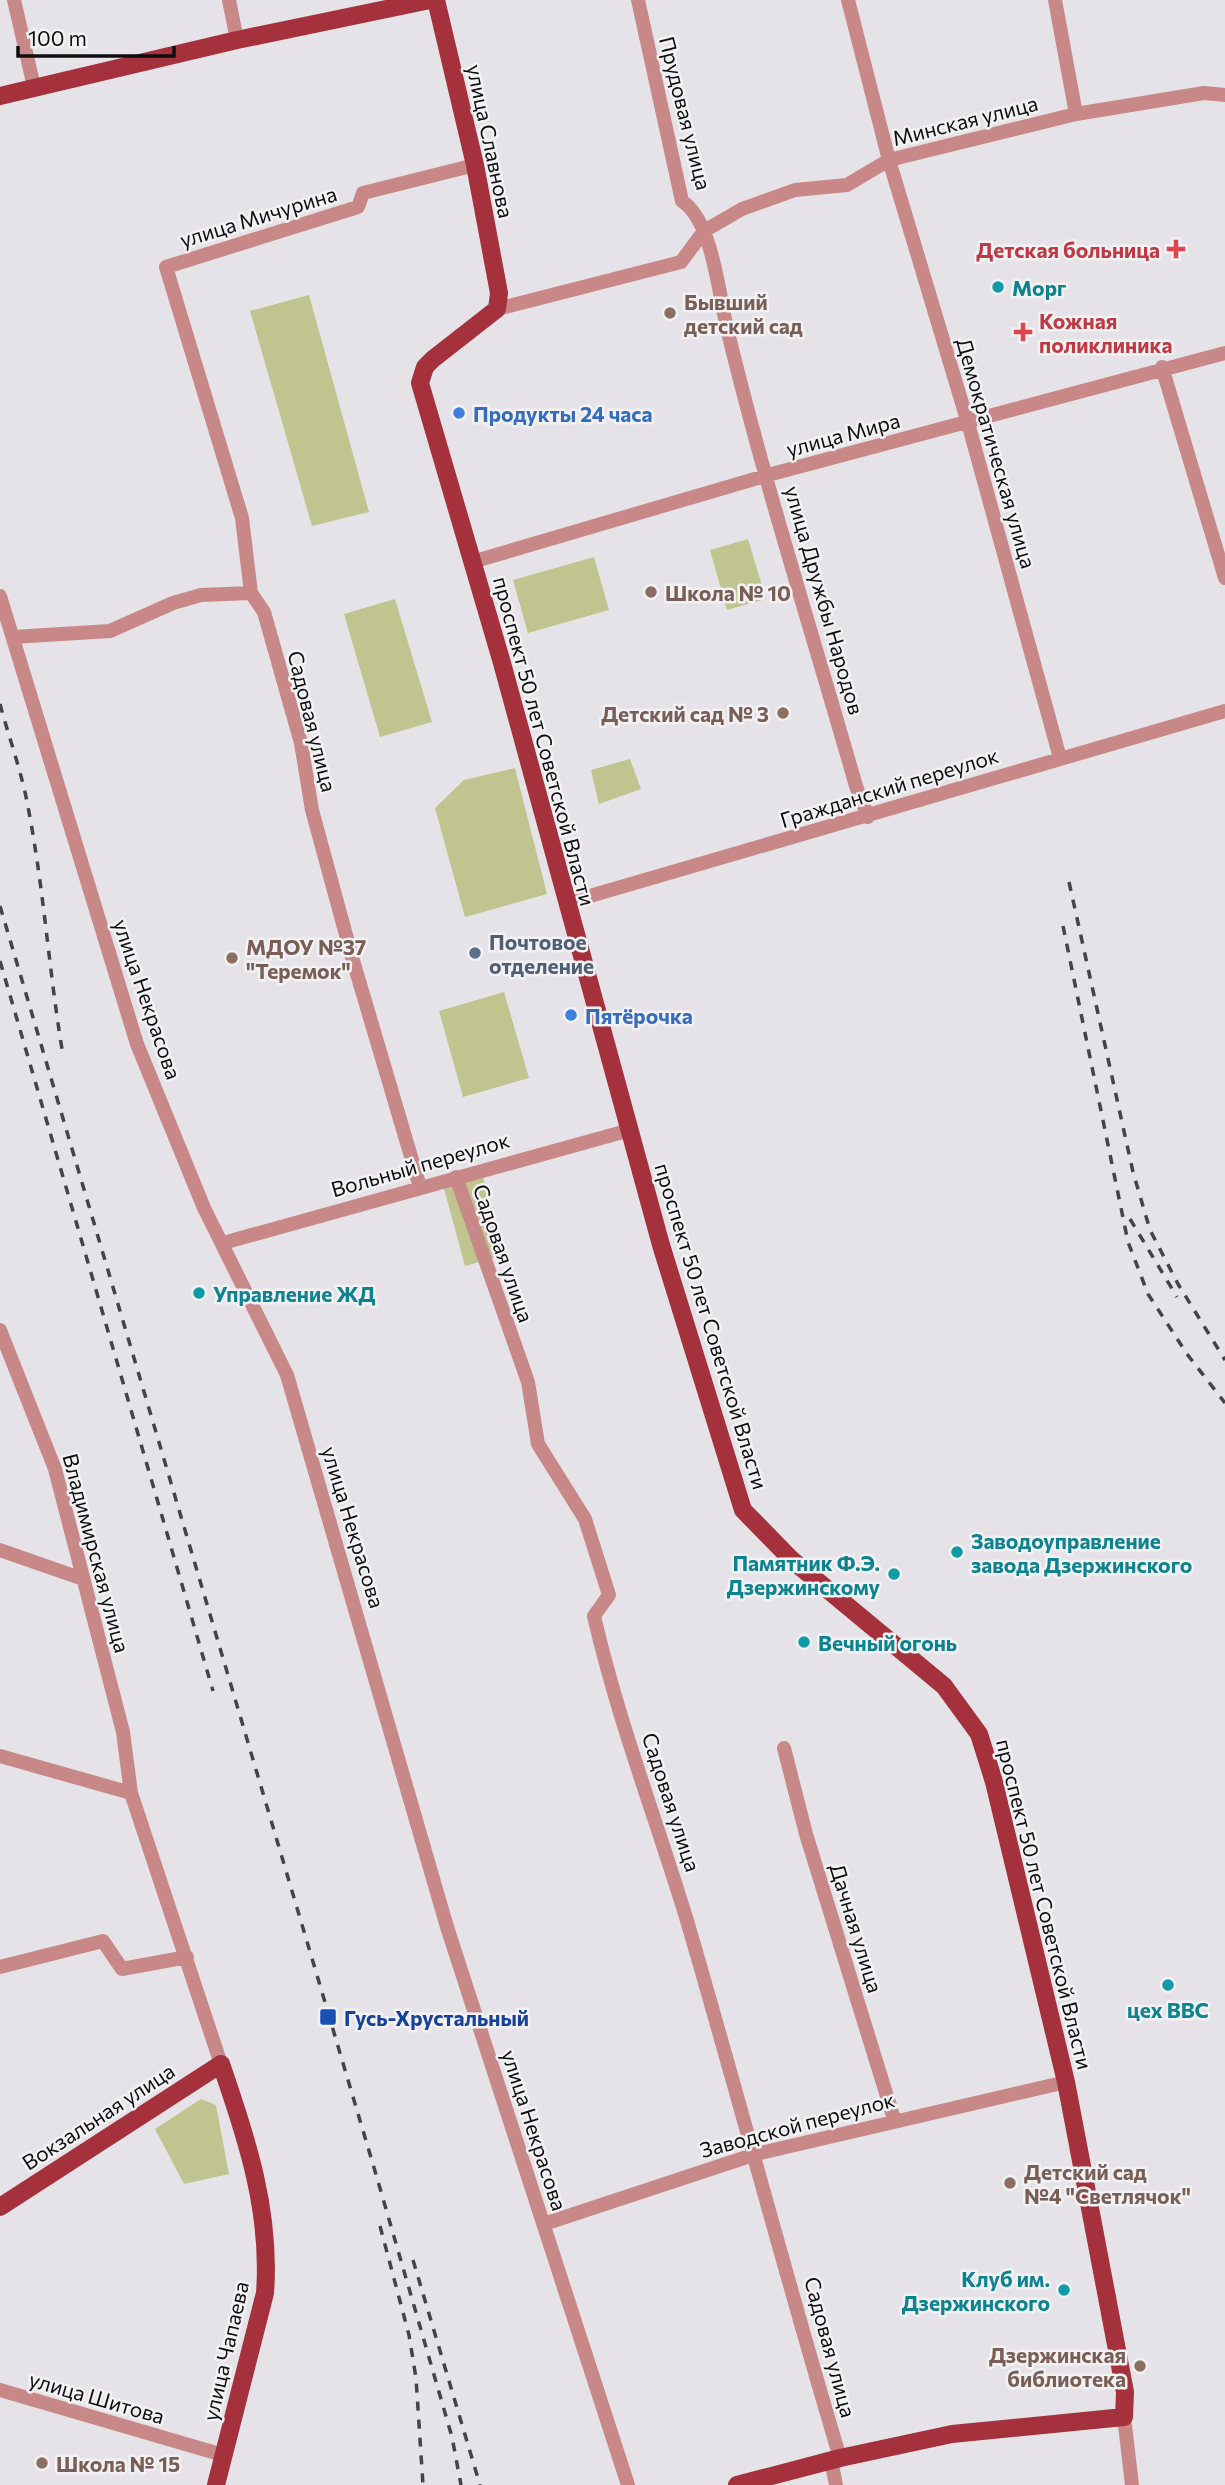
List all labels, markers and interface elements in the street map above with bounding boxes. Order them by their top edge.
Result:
scale bar [18,14,173,58]
text: 100 m [28,25,87,50]
street label: Прудовая улица [655,34,717,192]
street label: улица Славнова [462,62,520,220]
street label: Минская улица [890,90,1040,150]
street label: улица Мичурина [176,180,340,252]
place label: Детская больница [976,237,1160,262]
marker: Детская больница [1166,239,1186,259]
place label: Морг [1012,275,1066,300]
marker: Морг [990,279,1006,295]
place label: Бывший детский сад [684,289,803,338]
marker: Бывший детский сад [662,305,678,321]
place label: Кожная поликлиника [1039,308,1172,357]
marker: Кожная поликлиника [1013,322,1033,342]
street label: Демократическая улица [952,335,1042,571]
place label: Продукты 24 часа [473,401,652,426]
marker: Продукты 24 часа [451,405,467,421]
street label: улица Мира [783,407,903,461]
street label: улица Дружбы Народов [780,483,870,717]
street label: проспект 50 лет Советской Власти [489,574,601,908]
place label: Школа № 10 [665,580,791,605]
marker: Школа № 10 [643,584,659,600]
street label: Садовая улица [283,648,343,794]
place label: Детский сад № 3 [601,701,769,726]
marker: Детский сад № 3 [775,705,791,721]
street label: Гражданский переулок [777,742,1001,832]
street label: улица Некрасова [109,916,187,1082]
place label: Почтовое отделение [489,929,594,978]
place label: МДОУ №37 "Теремок" [246,934,366,983]
marker: Почтовое отделение [467,945,483,961]
marker: МДОУ №37 "Теремок" [224,950,240,966]
place label: Пятёрочка [585,1003,693,1028]
marker: Пятёрочка [563,1007,579,1023]
street label: Вольный переулок [328,1127,512,1201]
street label: проспект 50 лет Советской Власти [650,1160,774,1492]
street label: Садовая улица [469,1181,539,1325]
place label: Управление ЖД [213,1281,376,1306]
marker: Управление ЖД [191,1285,207,1301]
street label: улица Некрасова [318,1443,390,1611]
street label: Владимирская улица [58,1451,136,1655]
place label: Заводоуправление завода Дзержинского [971,1528,1192,1577]
marker: Заводоуправление завода Дзержинского [949,1544,965,1560]
place label: Памятник Ф.Э. Дзержинскому [727,1550,880,1599]
marker: Памятник Ф.Э. Дзержинскому [886,1566,902,1582]
place label: Вечный огонь [818,1630,957,1655]
marker: Вечный огонь [796,1634,812,1650]
street label: Садовая улица [638,1729,706,1875]
street label: проспект 50 лет Советской Власти [992,1736,1098,2072]
street label: Дачная улица [825,1860,889,1996]
marker: цех ВВС [1160,1977,1176,1993]
place label: цех ВВС [1127,1997,1209,2022]
place label: Гусь-Хрустальный [344,2005,529,2030]
marker: Гусь-Хрустальный [318,2007,338,2027]
street label: улица Некрасова [497,2046,573,2214]
street label: Вокзальная улица [17,2057,179,2175]
street label: Заводской переулок [697,2086,897,2162]
place label: Детский сад №4 "Светлячок" [1024,2159,1191,2208]
marker: Детский сад №4 "Светлячок" [1002,2175,1018,2191]
place label: Клуб им. Дзержинского [902,2266,1050,2315]
street label: Садовая улица [800,2274,862,2420]
street label: улица Чапаева [197,2279,253,2423]
marker: Клуб им. Дзержинского [1056,2282,1072,2298]
place label: Дзержинская библиотека [989,2342,1126,2391]
marker: Дзержинская библиотека [1132,2358,1148,2374]
street label: улица Шитова [26,2366,168,2428]
place label: Школа № 15 [56,2451,180,2476]
marker: Школа № 15 [34,2455,50,2471]

